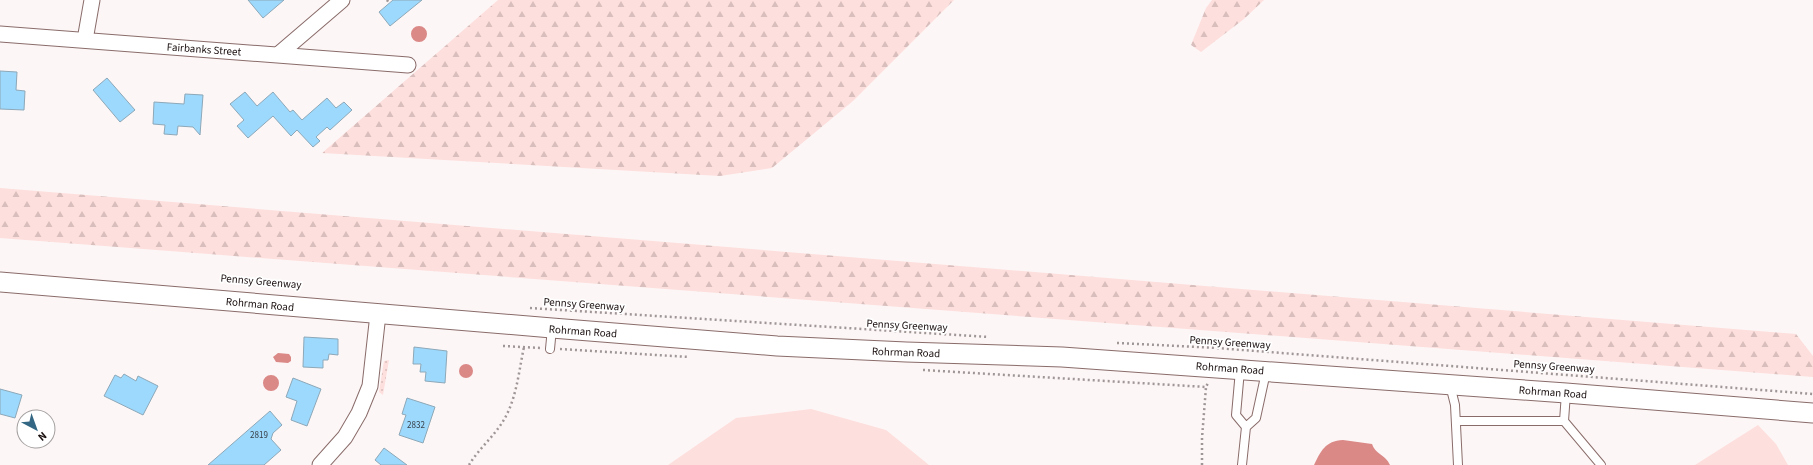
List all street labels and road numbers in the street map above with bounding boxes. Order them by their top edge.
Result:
street label: Fairbanks Street [166,39,242,60]
street label: Pennsy Greenway [220,270,302,293]
street label: Rohrman Road [225,294,295,315]
street label: Pennsy Greenway [543,294,625,315]
street label: Pennsy Greenway [866,316,948,335]
street label: Rohrman Road [548,322,618,341]
street label: Pennsy Greenway [1189,332,1271,353]
street label: Rohrman Road [872,344,940,361]
street label: Pennsy Greenway [1513,356,1595,377]
street label: Rohrman Road [1195,359,1265,378]
street label: Rohrman Road [1518,383,1588,402]

